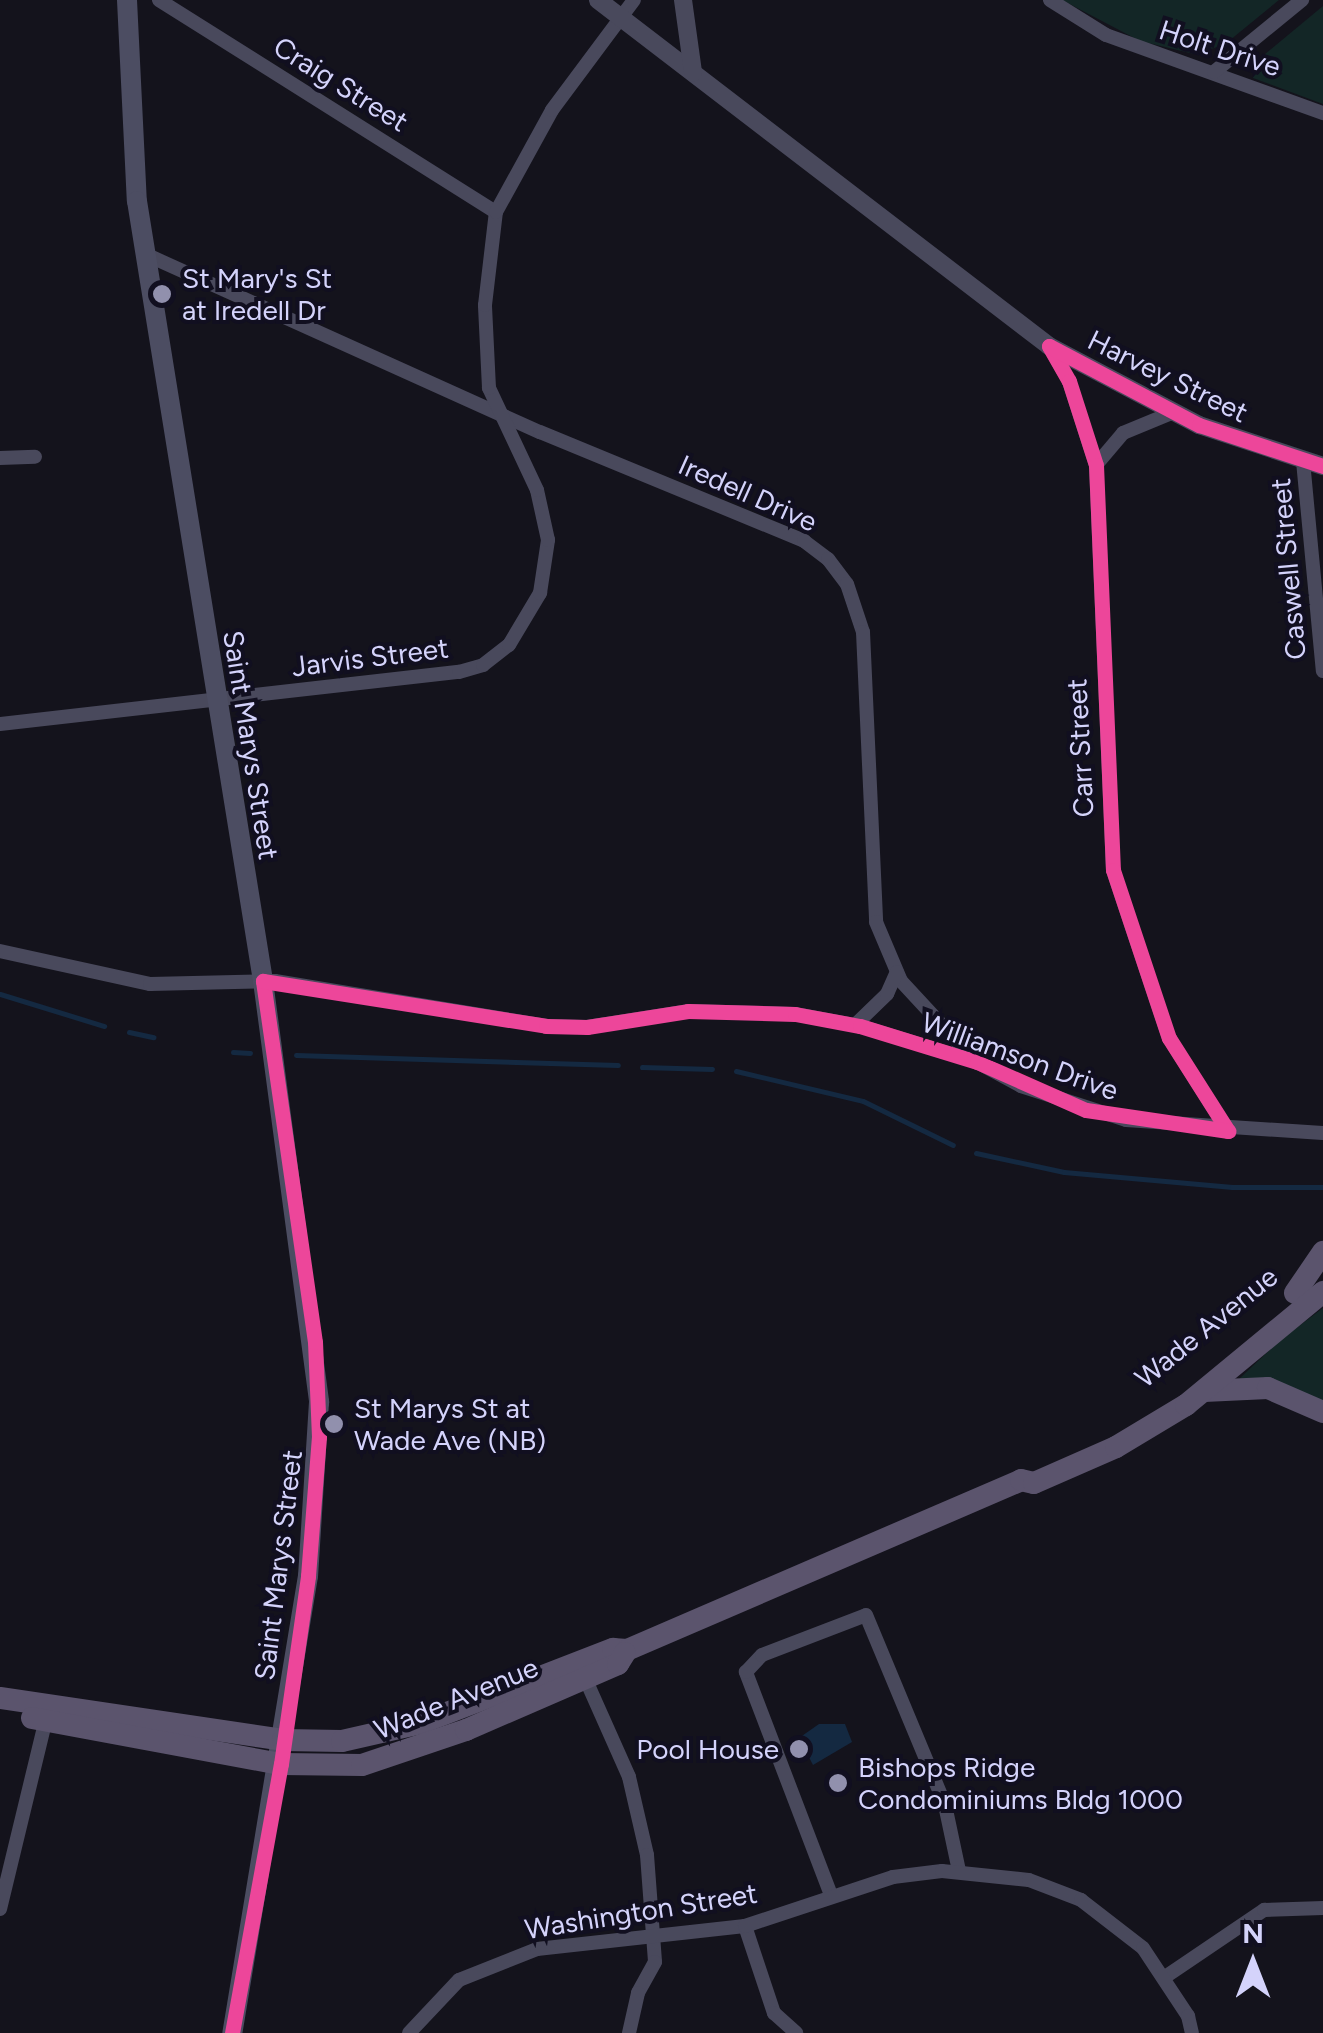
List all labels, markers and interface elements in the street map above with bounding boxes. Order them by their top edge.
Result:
street label: Holt Drive [1155,13,1285,83]
street label: Craig Street [268,29,414,139]
place label: St Mary's St at Iredell Dr [182,261,332,327]
marker: St Mary's St at Iredell Dr [151,283,173,305]
street label: Harvey Street [1082,323,1254,429]
street label: Iredell Drive [674,448,822,538]
street label: Caswell Street [1263,477,1313,661]
street label: Saint Marys Street [216,628,286,862]
street label: Jarvis Street [290,631,450,683]
street label: Carr Street [1060,678,1100,818]
street label: Williamson Drive [917,1005,1123,1107]
street label: Wade Avenue [1128,1259,1284,1395]
place label: St Marys St at Wade Ave (NB) [354,1391,546,1457]
marker: St Marys St at Wade Ave (NB) [323,1413,345,1435]
street label: Saint Marys Street [247,1448,309,1682]
street label: Wade Avenue [369,1650,543,1746]
place label: Pool House [636,1732,779,1766]
marker: Pool House [788,1738,810,1760]
place label: Bishops Ridge Condominiums Bldg 1000 [858,1750,1183,1816]
marker: Bishops Ridge Condominiums Bldg 1000 [827,1772,849,1794]
street label: Washington Street [522,1876,760,1946]
north arrow [1203,1913,1303,2013]
text: N [1242,1916,1264,1950]

